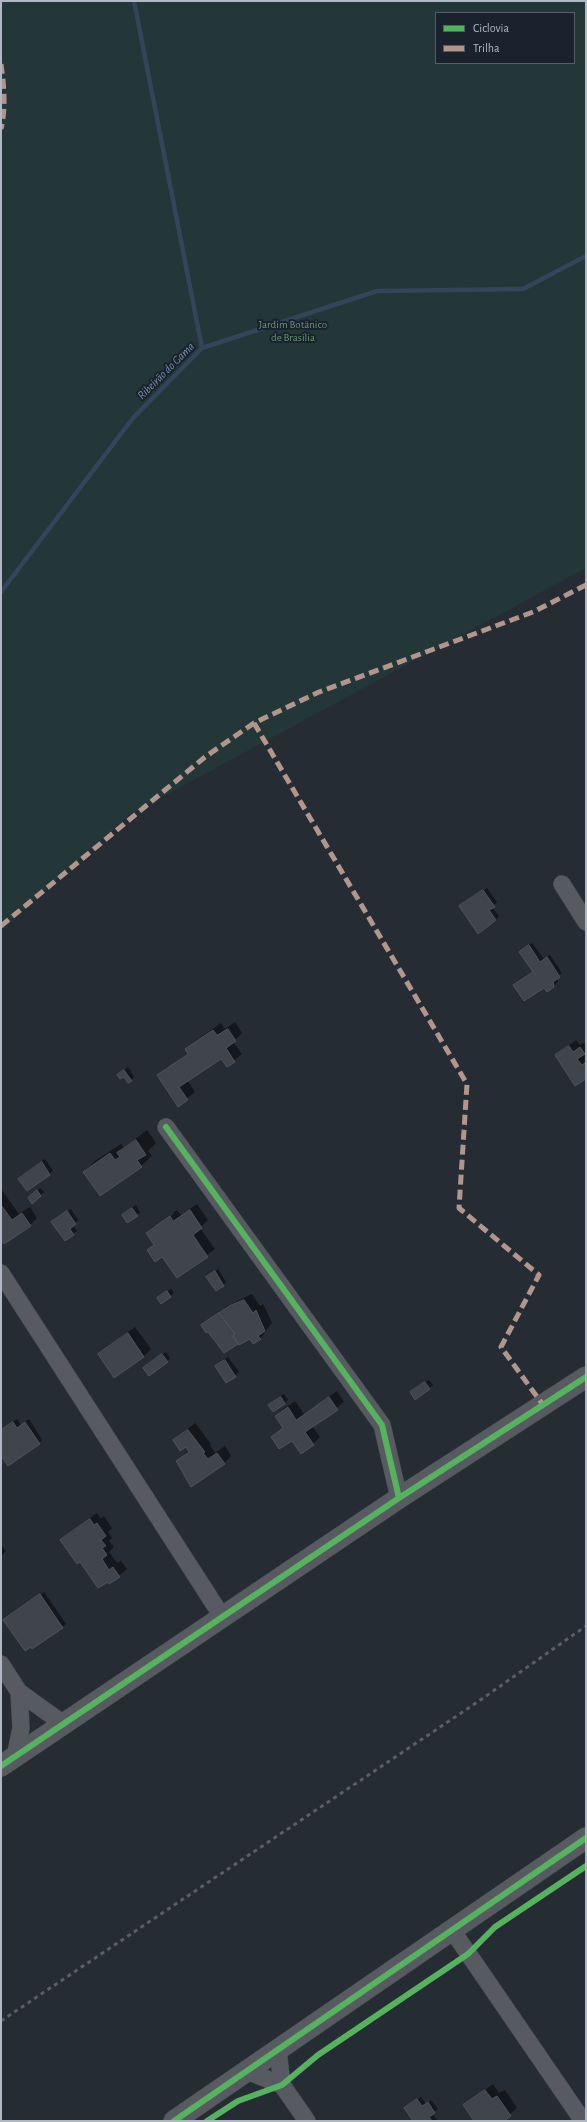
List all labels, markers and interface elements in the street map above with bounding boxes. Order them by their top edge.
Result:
legend [435,12,575,64]
text: Ciclovia [473,22,509,34]
text: Trilha [473,42,500,54]
park label: Jardim Botânico de Brasília [259,318,327,344]
water label: Ribeirão do Gama [134,339,198,403]

